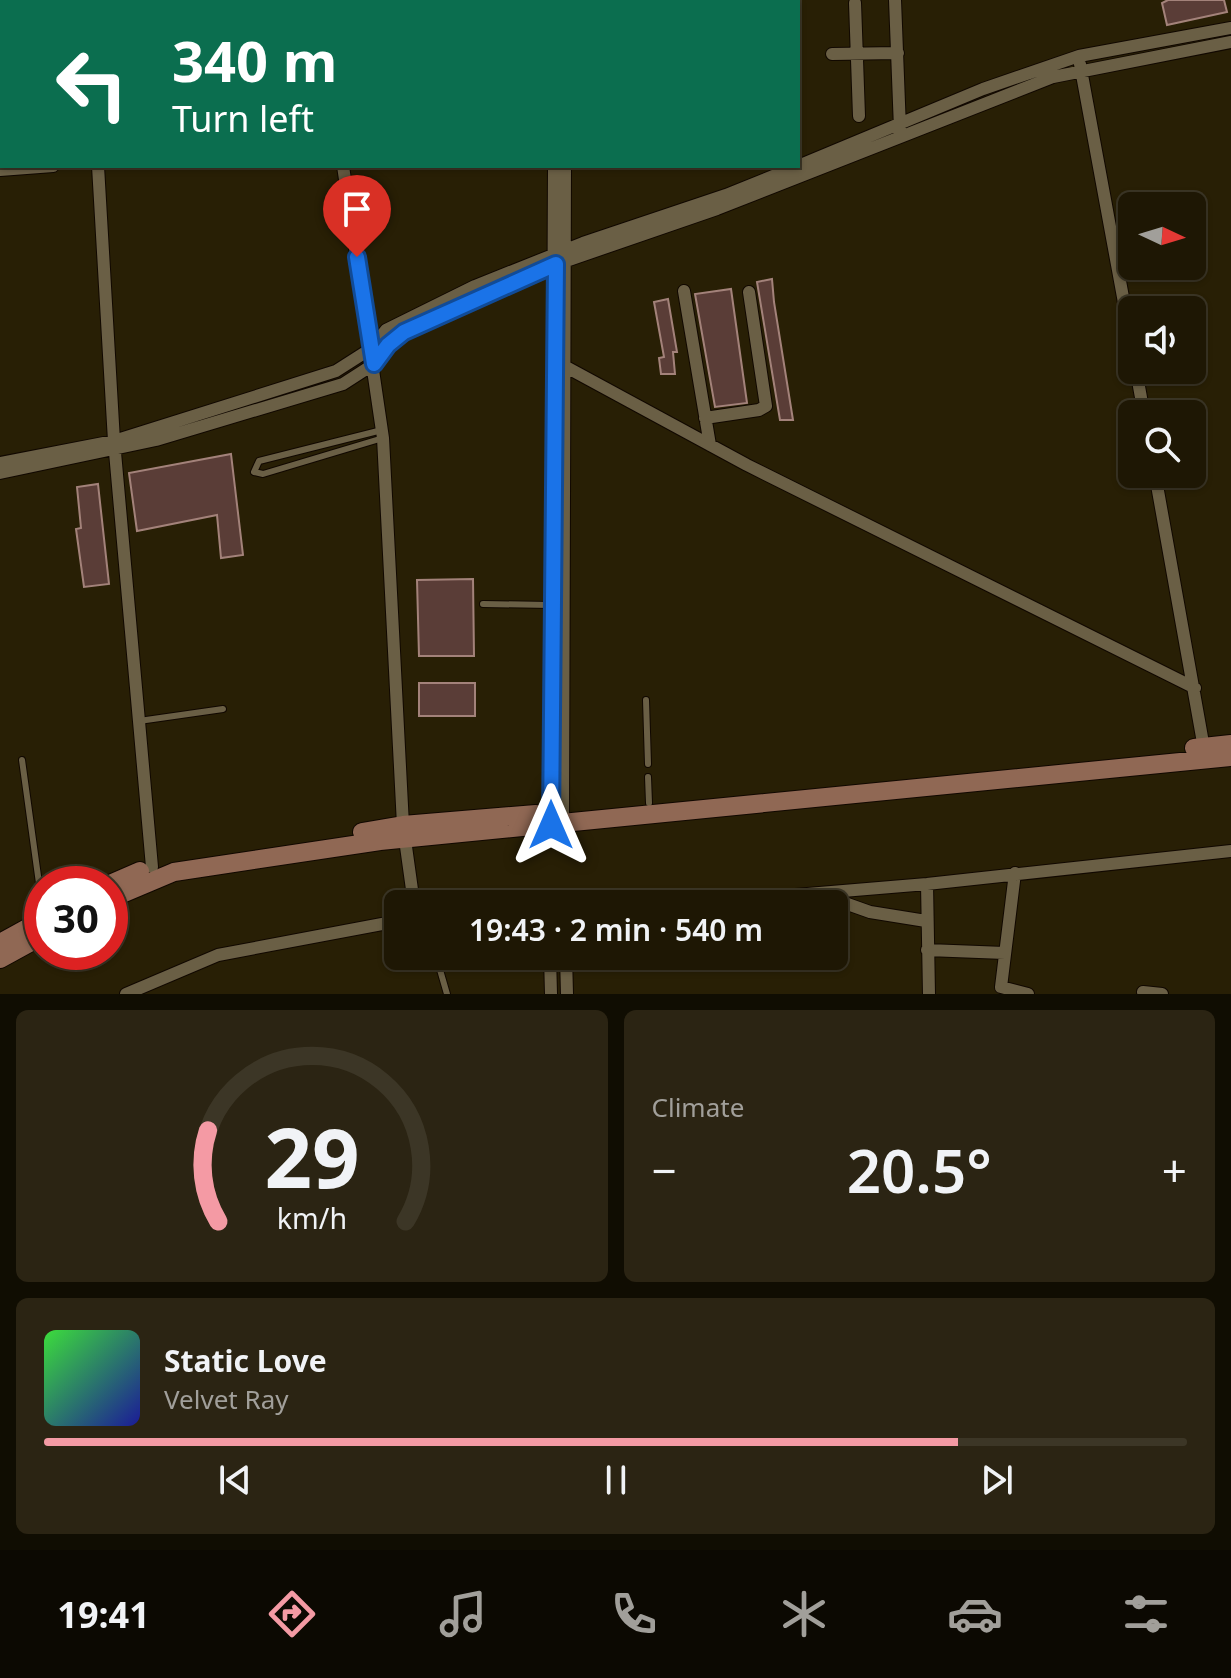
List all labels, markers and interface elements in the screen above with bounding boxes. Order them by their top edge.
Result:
text: 340 m [172,22,337,98]
icon: left [40,32,144,136]
text: Turn left [172,94,314,143]
pin [323,175,391,257]
icon: arrive [335,187,379,231]
north arrow [1118,192,1206,280]
map controls [1118,192,1206,488]
button: sound [1118,296,1206,384]
button: search [1118,400,1206,488]
position arrow [509,783,593,867]
speed limit sign: 30 [24,866,128,970]
text: 19:43 · 2 min · 540 m [469,909,763,950]
text: Climate [652,1089,744,1125]
text: 29 [264,1099,359,1212]
text: 20.5° [847,1129,992,1211]
text: − [652,1140,677,1200]
text: + [1162,1140,1187,1200]
text: km/h [277,1198,347,1237]
text: Static Love [164,1340,327,1381]
text: Velvet Ray [164,1381,289,1417]
icon: previous [213,1458,257,1502]
icon: pause [594,1458,638,1502]
icon: next [975,1458,1019,1502]
icon: directions [264,1586,320,1642]
icon: music [435,1586,491,1642]
icon: phone [606,1586,662,1642]
icon: climate [776,1586,832,1642]
icon: car [947,1586,1003,1642]
icon: filters [1118,1586,1174,1642]
text: 19:41 [57,1590,150,1639]

